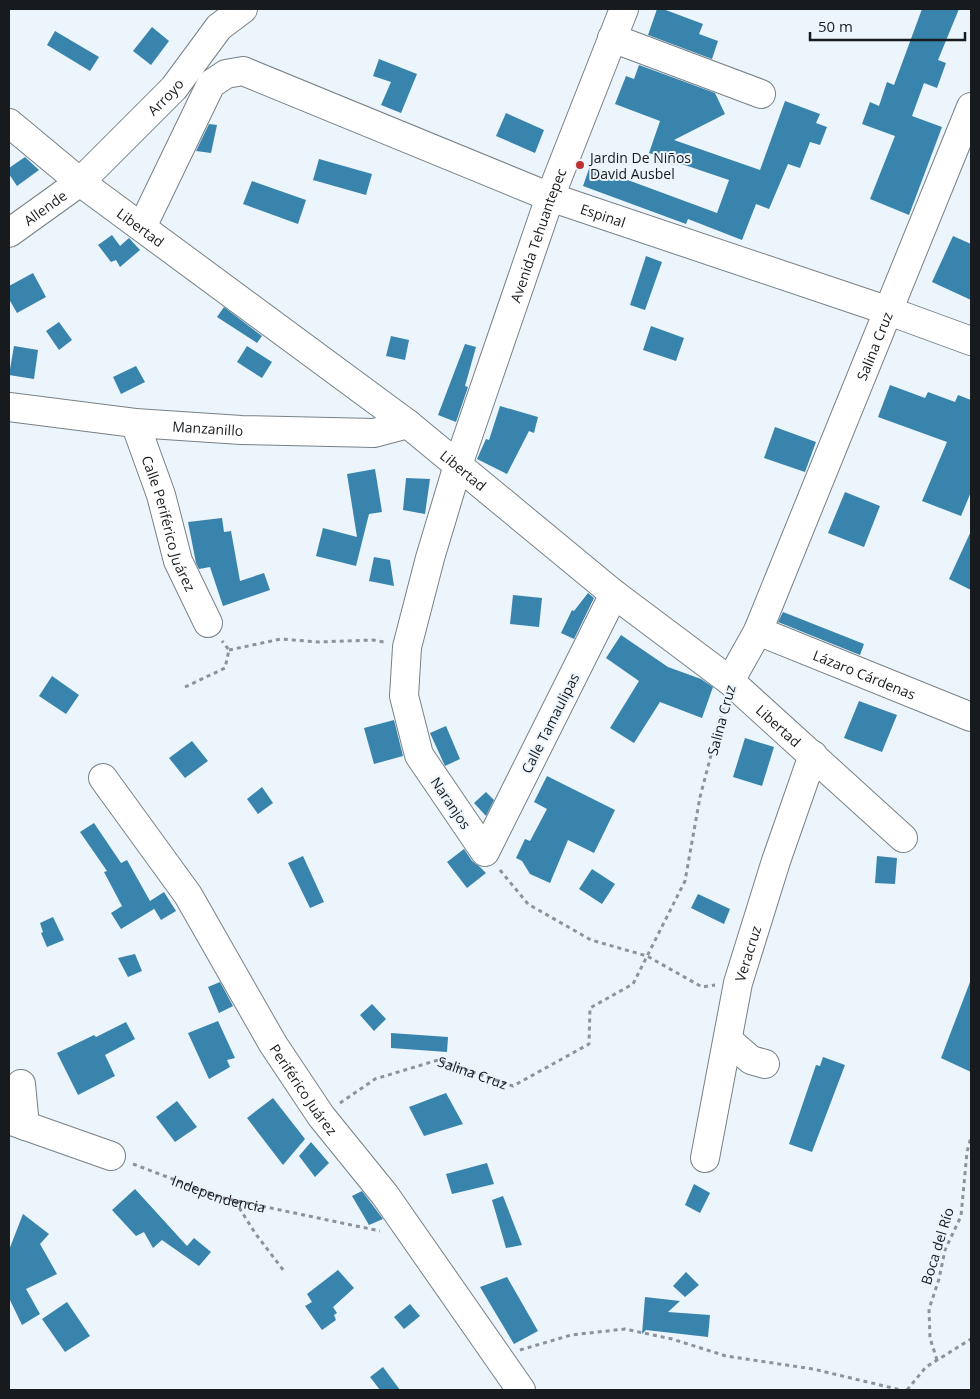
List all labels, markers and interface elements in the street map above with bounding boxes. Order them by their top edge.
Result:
scale bar [810,10,965,42]
text: 50 m [818,16,853,36]
street label: Arroyo [143,75,187,119]
place label: Jardin De Niños David Ausbel [588,148,691,183]
marker: Jardin De Niños David Ausbel [574,159,586,171]
street label: Avenida Tehuantepec [505,165,570,305]
street label: Allende [19,185,70,229]
street label: Espinal [578,198,628,231]
street label: Libertad [113,203,168,251]
street label: Salina Cruz [851,308,896,383]
street label: Manzanillo [172,416,244,440]
street label: Libertad [437,445,491,495]
street label: Calle Periférico Juárez [138,453,201,594]
street label: Lázaro Cárdenas [811,645,919,703]
street label: Calle Tamaulipas [517,669,584,776]
street label: Salina Cruz [702,682,740,757]
street label: Libertad [752,700,805,751]
street label: Naranjos [427,773,476,833]
street label: Veracruz [730,923,765,984]
street label: Periférico Juárez [266,1040,342,1139]
street label: Salina Cruz [435,1051,510,1093]
street label: Independencia [169,1170,267,1216]
street label: Boca del Río [916,1205,958,1287]

